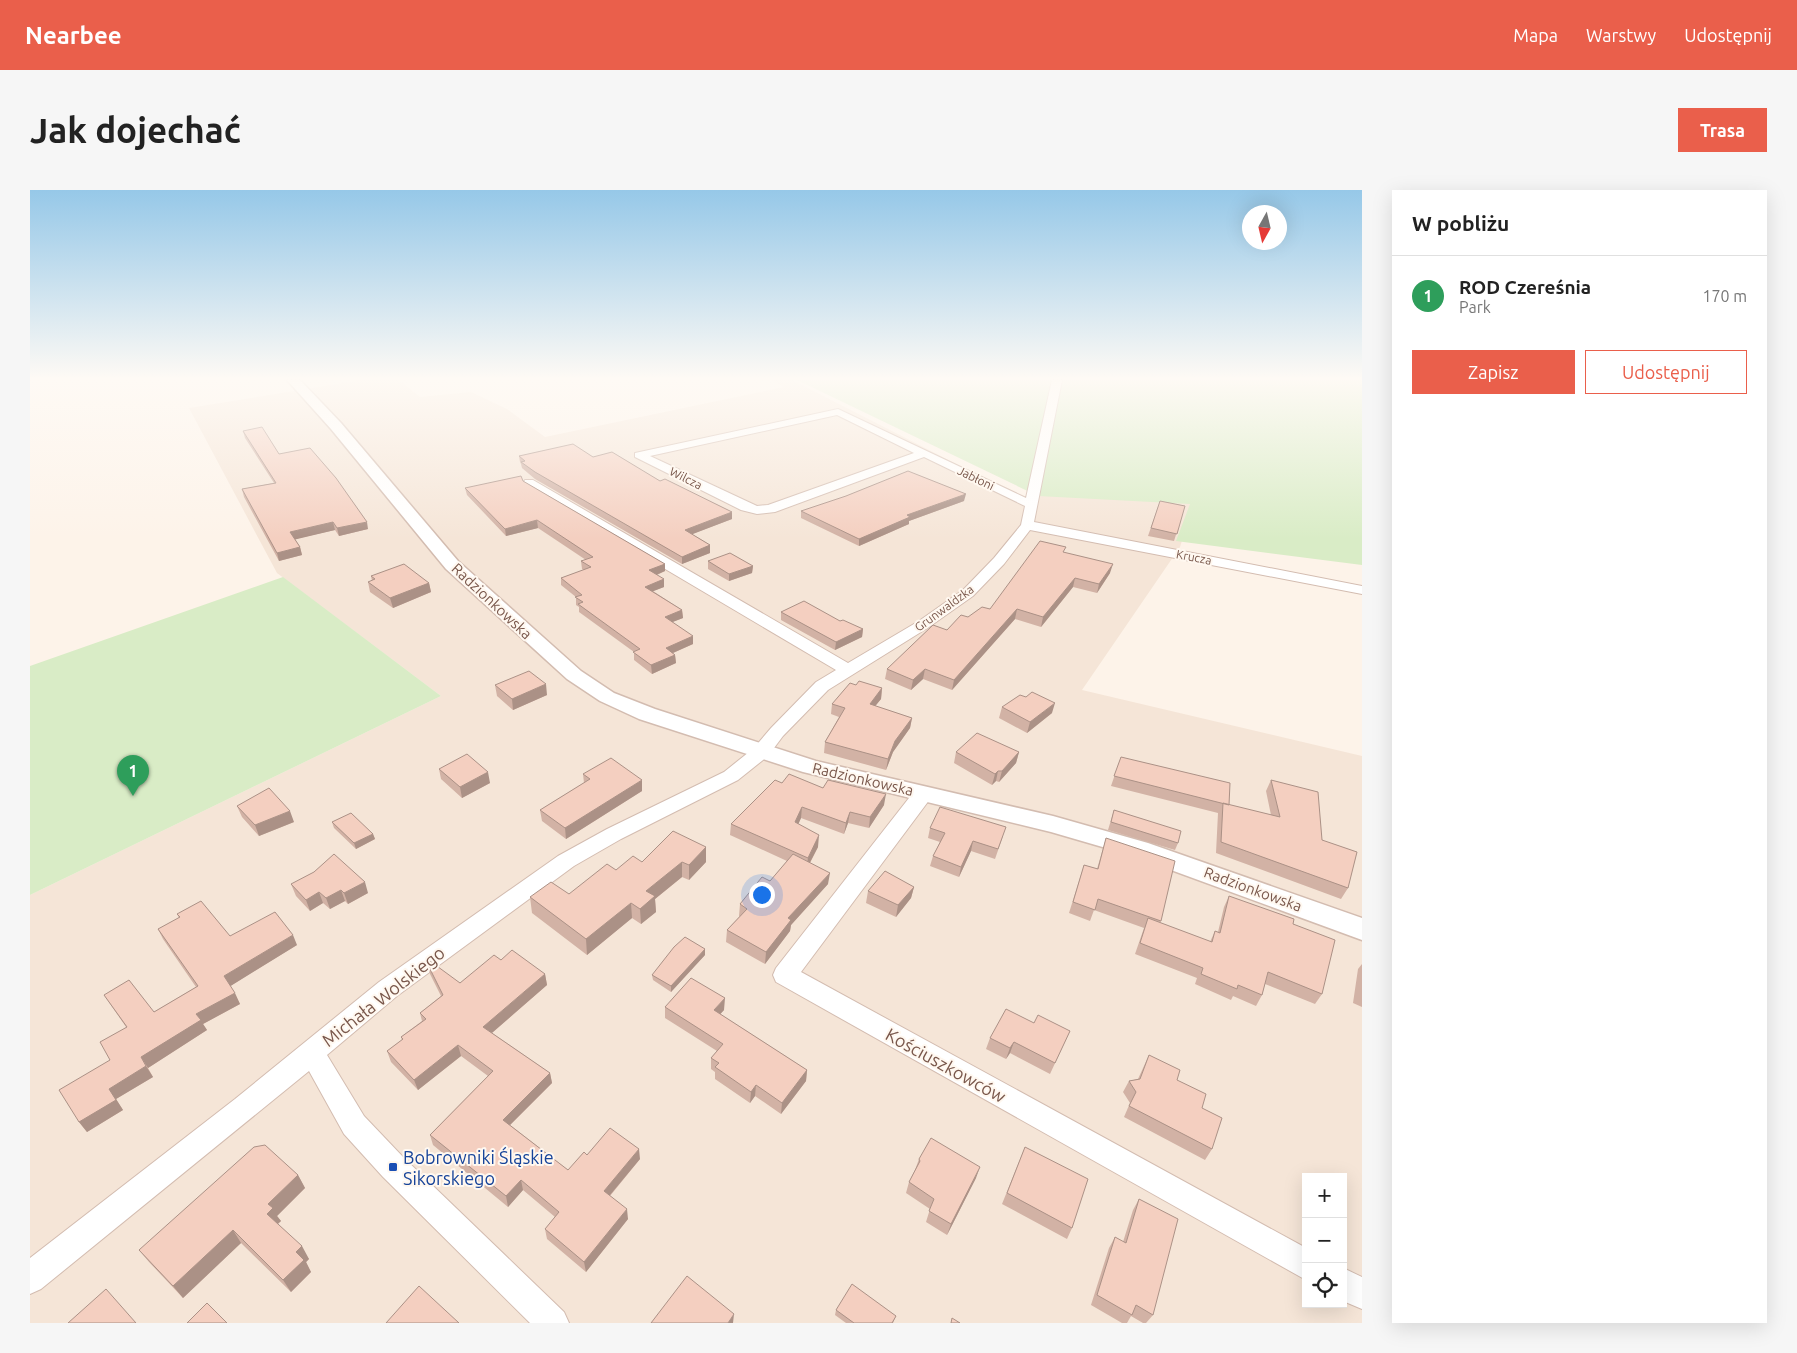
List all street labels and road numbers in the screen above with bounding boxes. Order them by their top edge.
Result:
street label: Wilcza [668,464,704,492]
street label: Jabłoni [956,464,996,492]
street label: Krucza [1175,547,1213,567]
street label: Radzionkowska [448,560,536,642]
street label: Grunwaldzka [912,582,976,634]
street label: Radzionkowska [811,759,915,799]
street label: Radzionkowska [1202,863,1304,915]
street label: Michała Wolskiego [318,942,448,1050]
street label: Kościuszkowców [882,1024,1010,1106]

